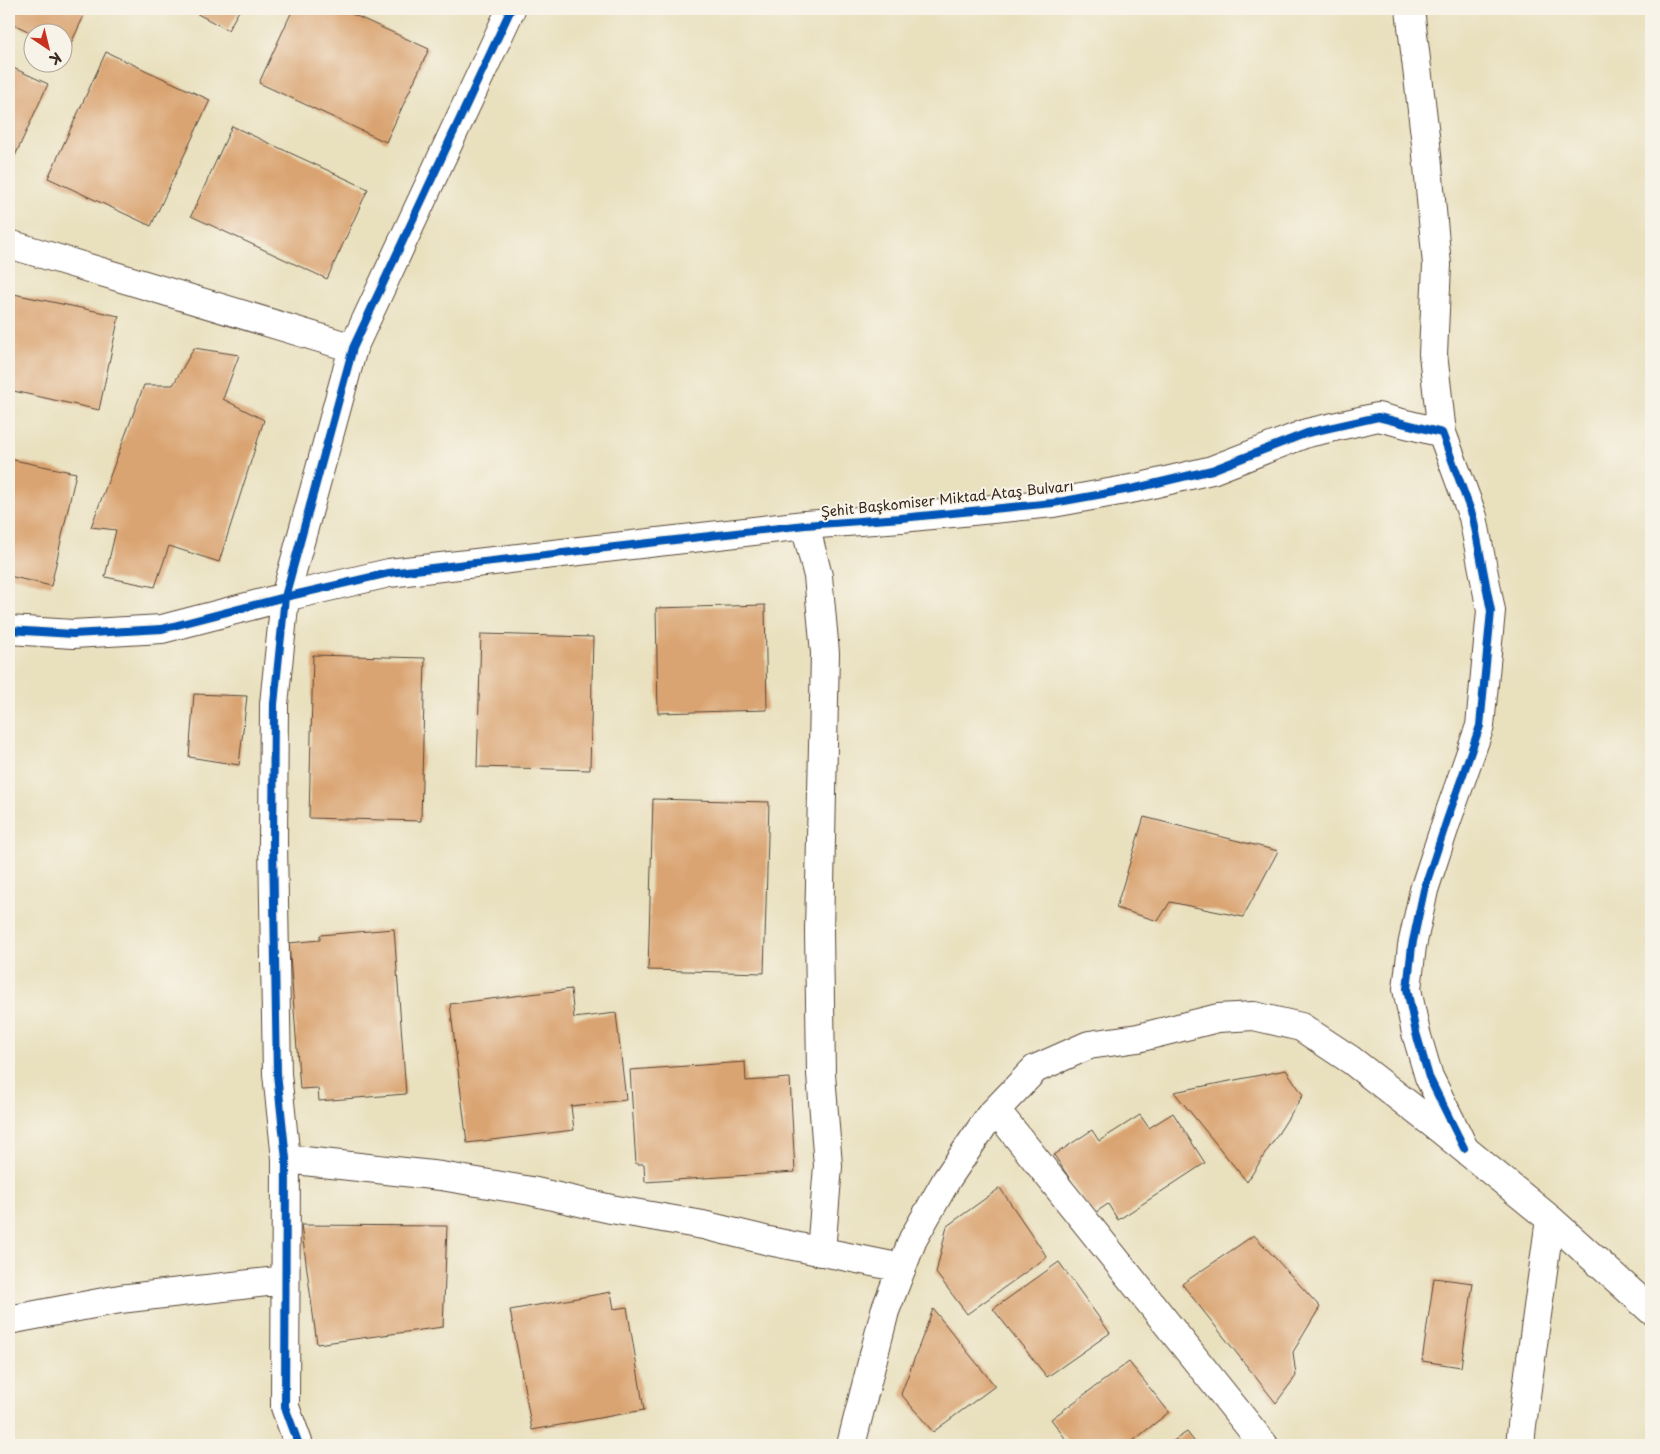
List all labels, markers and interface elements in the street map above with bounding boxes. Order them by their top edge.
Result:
north arrow [22,22,72,72]
text: K [46,48,66,71]
street label: Şehit Başkomiser Miktad Ataş Bulvarı [820,475,1074,522]

